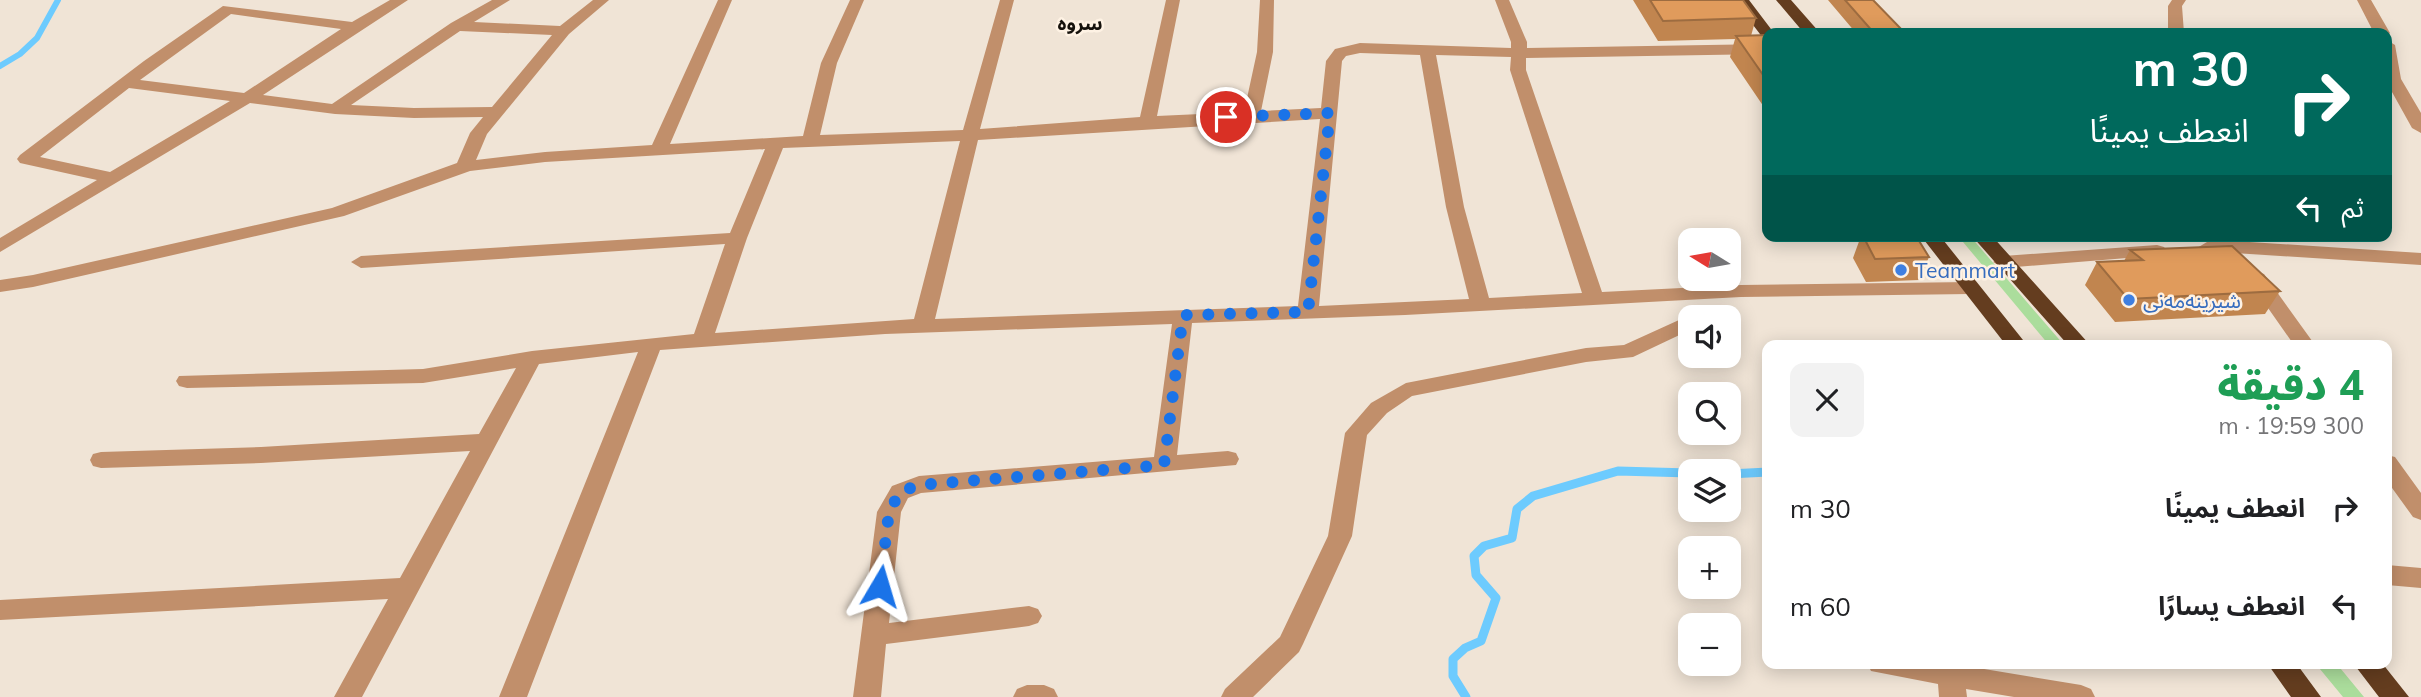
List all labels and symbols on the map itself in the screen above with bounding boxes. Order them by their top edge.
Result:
district label: سروە [1057,11,1103,35]
pin [1196,87,1256,147]
north arrow [1678,228,1741,290]
place label: Teammart [1915,257,2015,283]
marker: Teammart [1893,262,1909,278]
place label: شیرینەمەنی [2143,287,2241,313]
marker: شیرینەمەنی [2121,292,2137,308]
position arrow [843,549,917,623]

